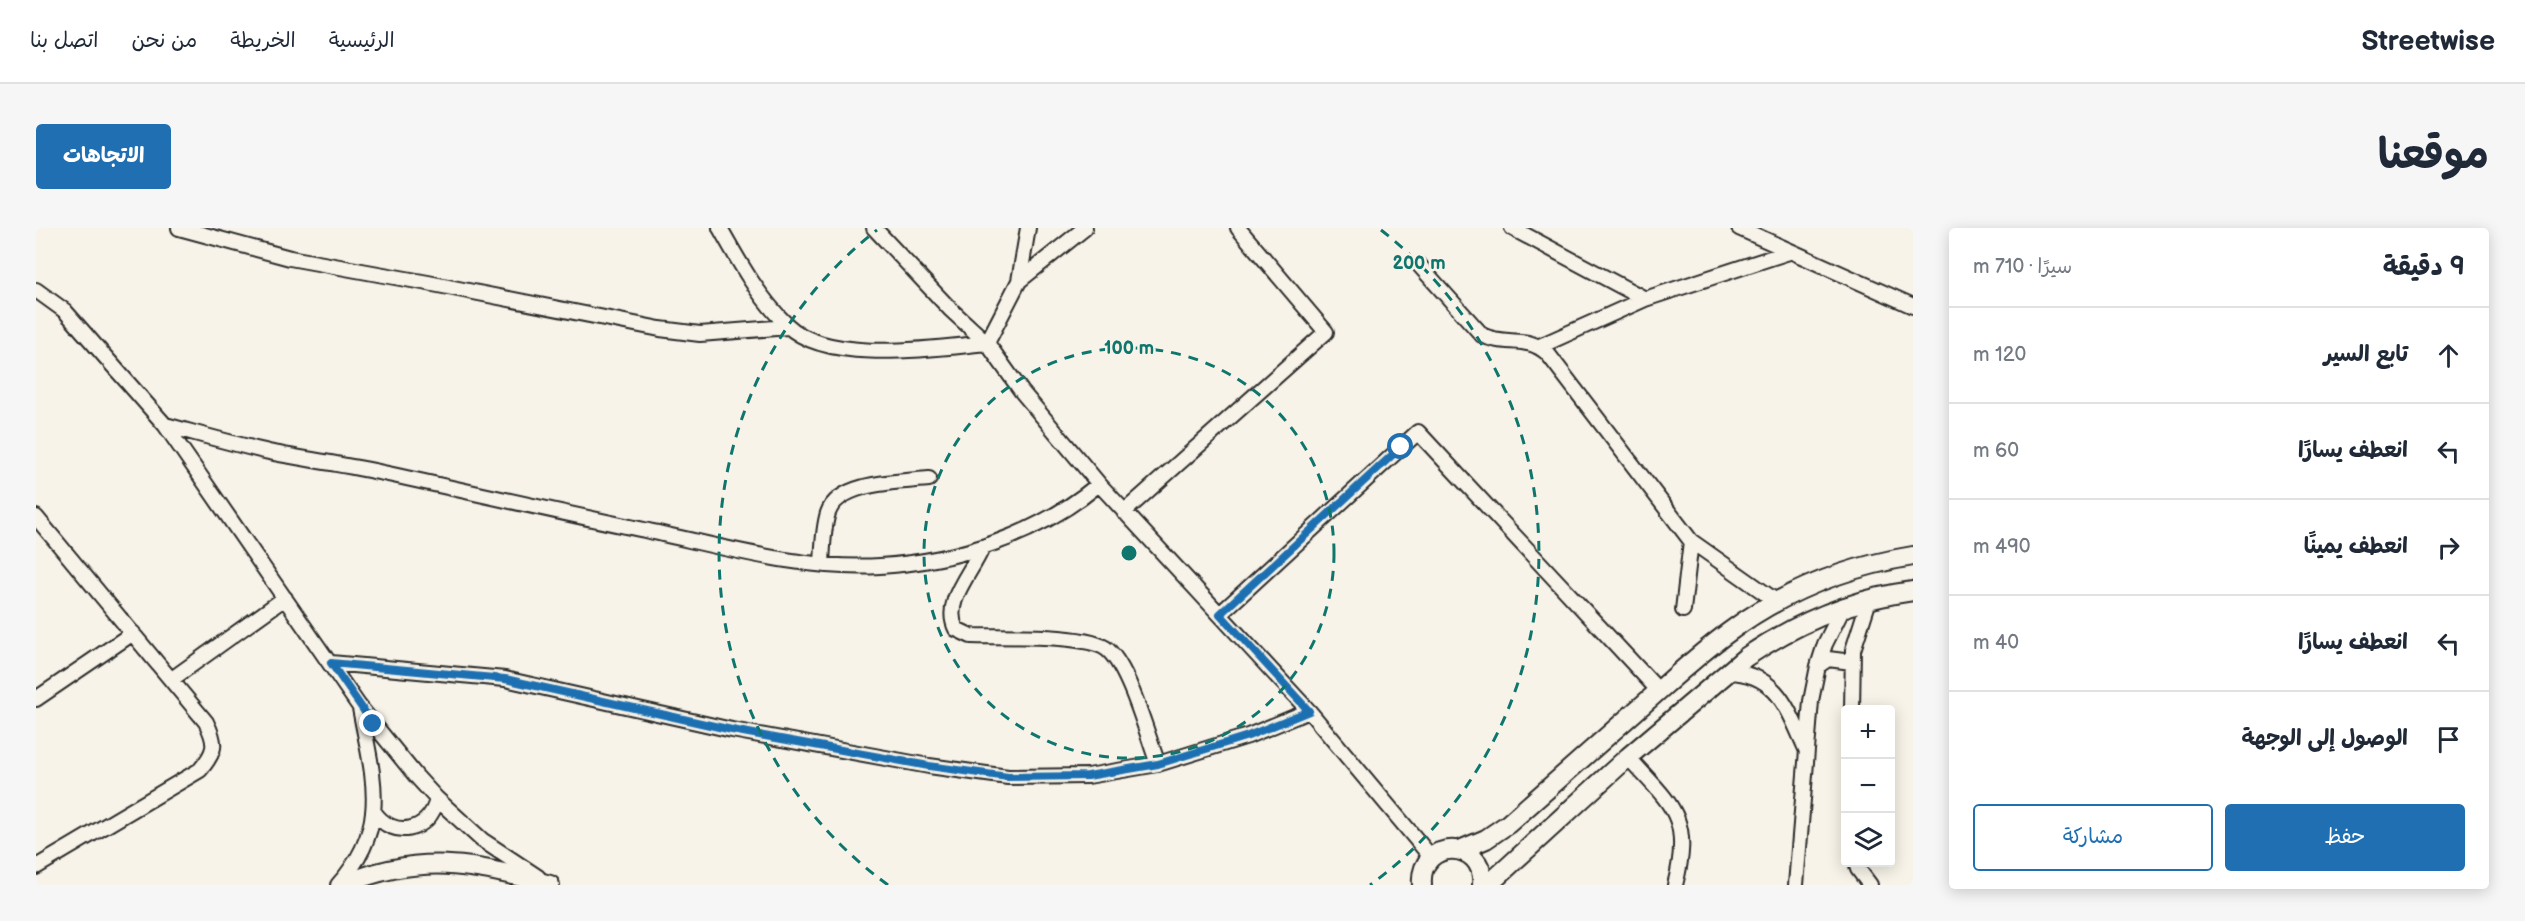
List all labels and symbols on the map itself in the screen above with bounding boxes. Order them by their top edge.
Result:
text: 200 m [1392,253,1446,274]
text: 100 m [1104,338,1154,359]
route start [1387,433,1413,459]
centre of rings [1119,543,1139,563]
route end [359,710,385,736]

